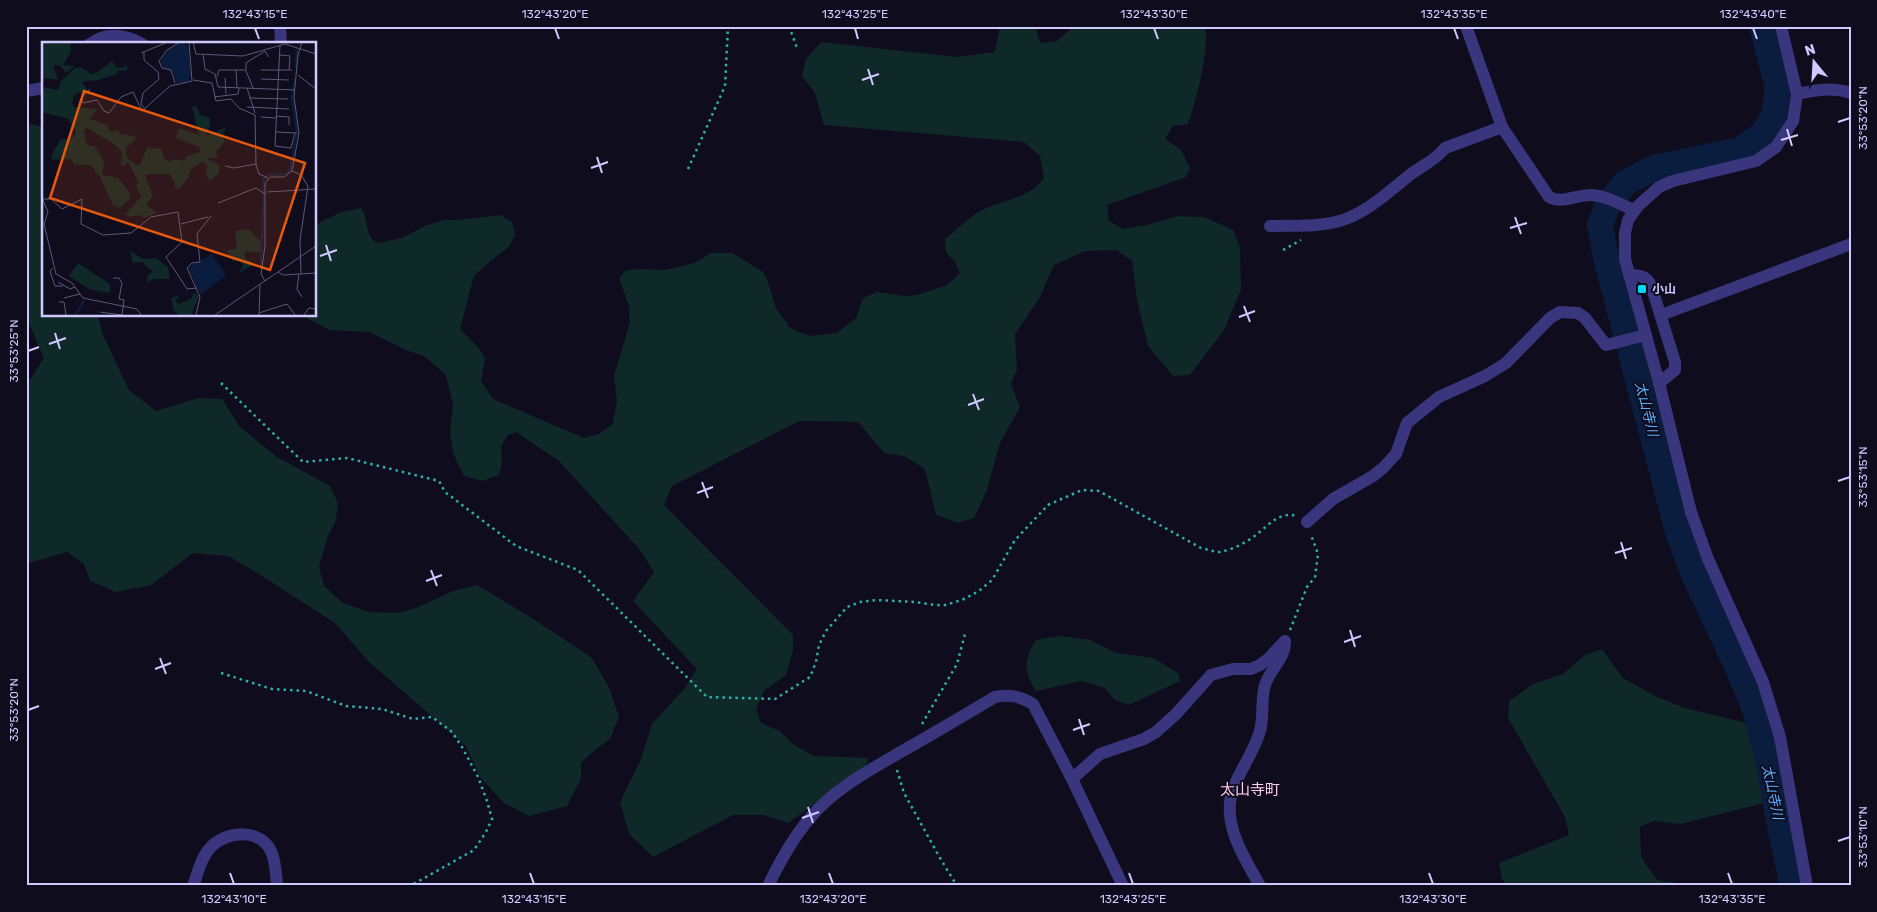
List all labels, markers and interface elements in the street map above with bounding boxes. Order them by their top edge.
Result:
text: 132°43'15"E [223,7,287,21]
text: 132°43'20"E [521,7,589,21]
text: 132°43'25"E [822,7,888,21]
text: 132°43'30"E [1120,7,1188,21]
text: 132°43'35"E [1421,7,1487,21]
text: 132°43'40"E [1719,7,1787,21]
north arrow [1790,38,1840,88]
text: N [1803,40,1818,60]
inset map [42,42,316,316]
text: 33°53'20"N [1856,86,1870,150]
place label: 小山 [1652,282,1676,296]
marker: 小山 [1636,283,1648,295]
text: 33°53'25"N [7,319,21,383]
water label: 太山寺川 [1631,380,1662,440]
text: 33°53'15"N [1856,446,1870,508]
text: 33°53'20"N [7,678,21,742]
water label: 太山寺川 [1758,763,1787,823]
district label: 太山寺町 [1220,781,1280,799]
text: 33°53'10"N [1856,806,1870,868]
text: 132°43'10"E [201,892,267,906]
text: 132°43'15"E [502,892,566,906]
text: 132°43'20"E [799,892,867,906]
text: 132°43'25"E [1100,892,1166,906]
text: 132°43'30"E [1399,892,1467,906]
text: 132°43'35"E [1699,892,1765,906]

